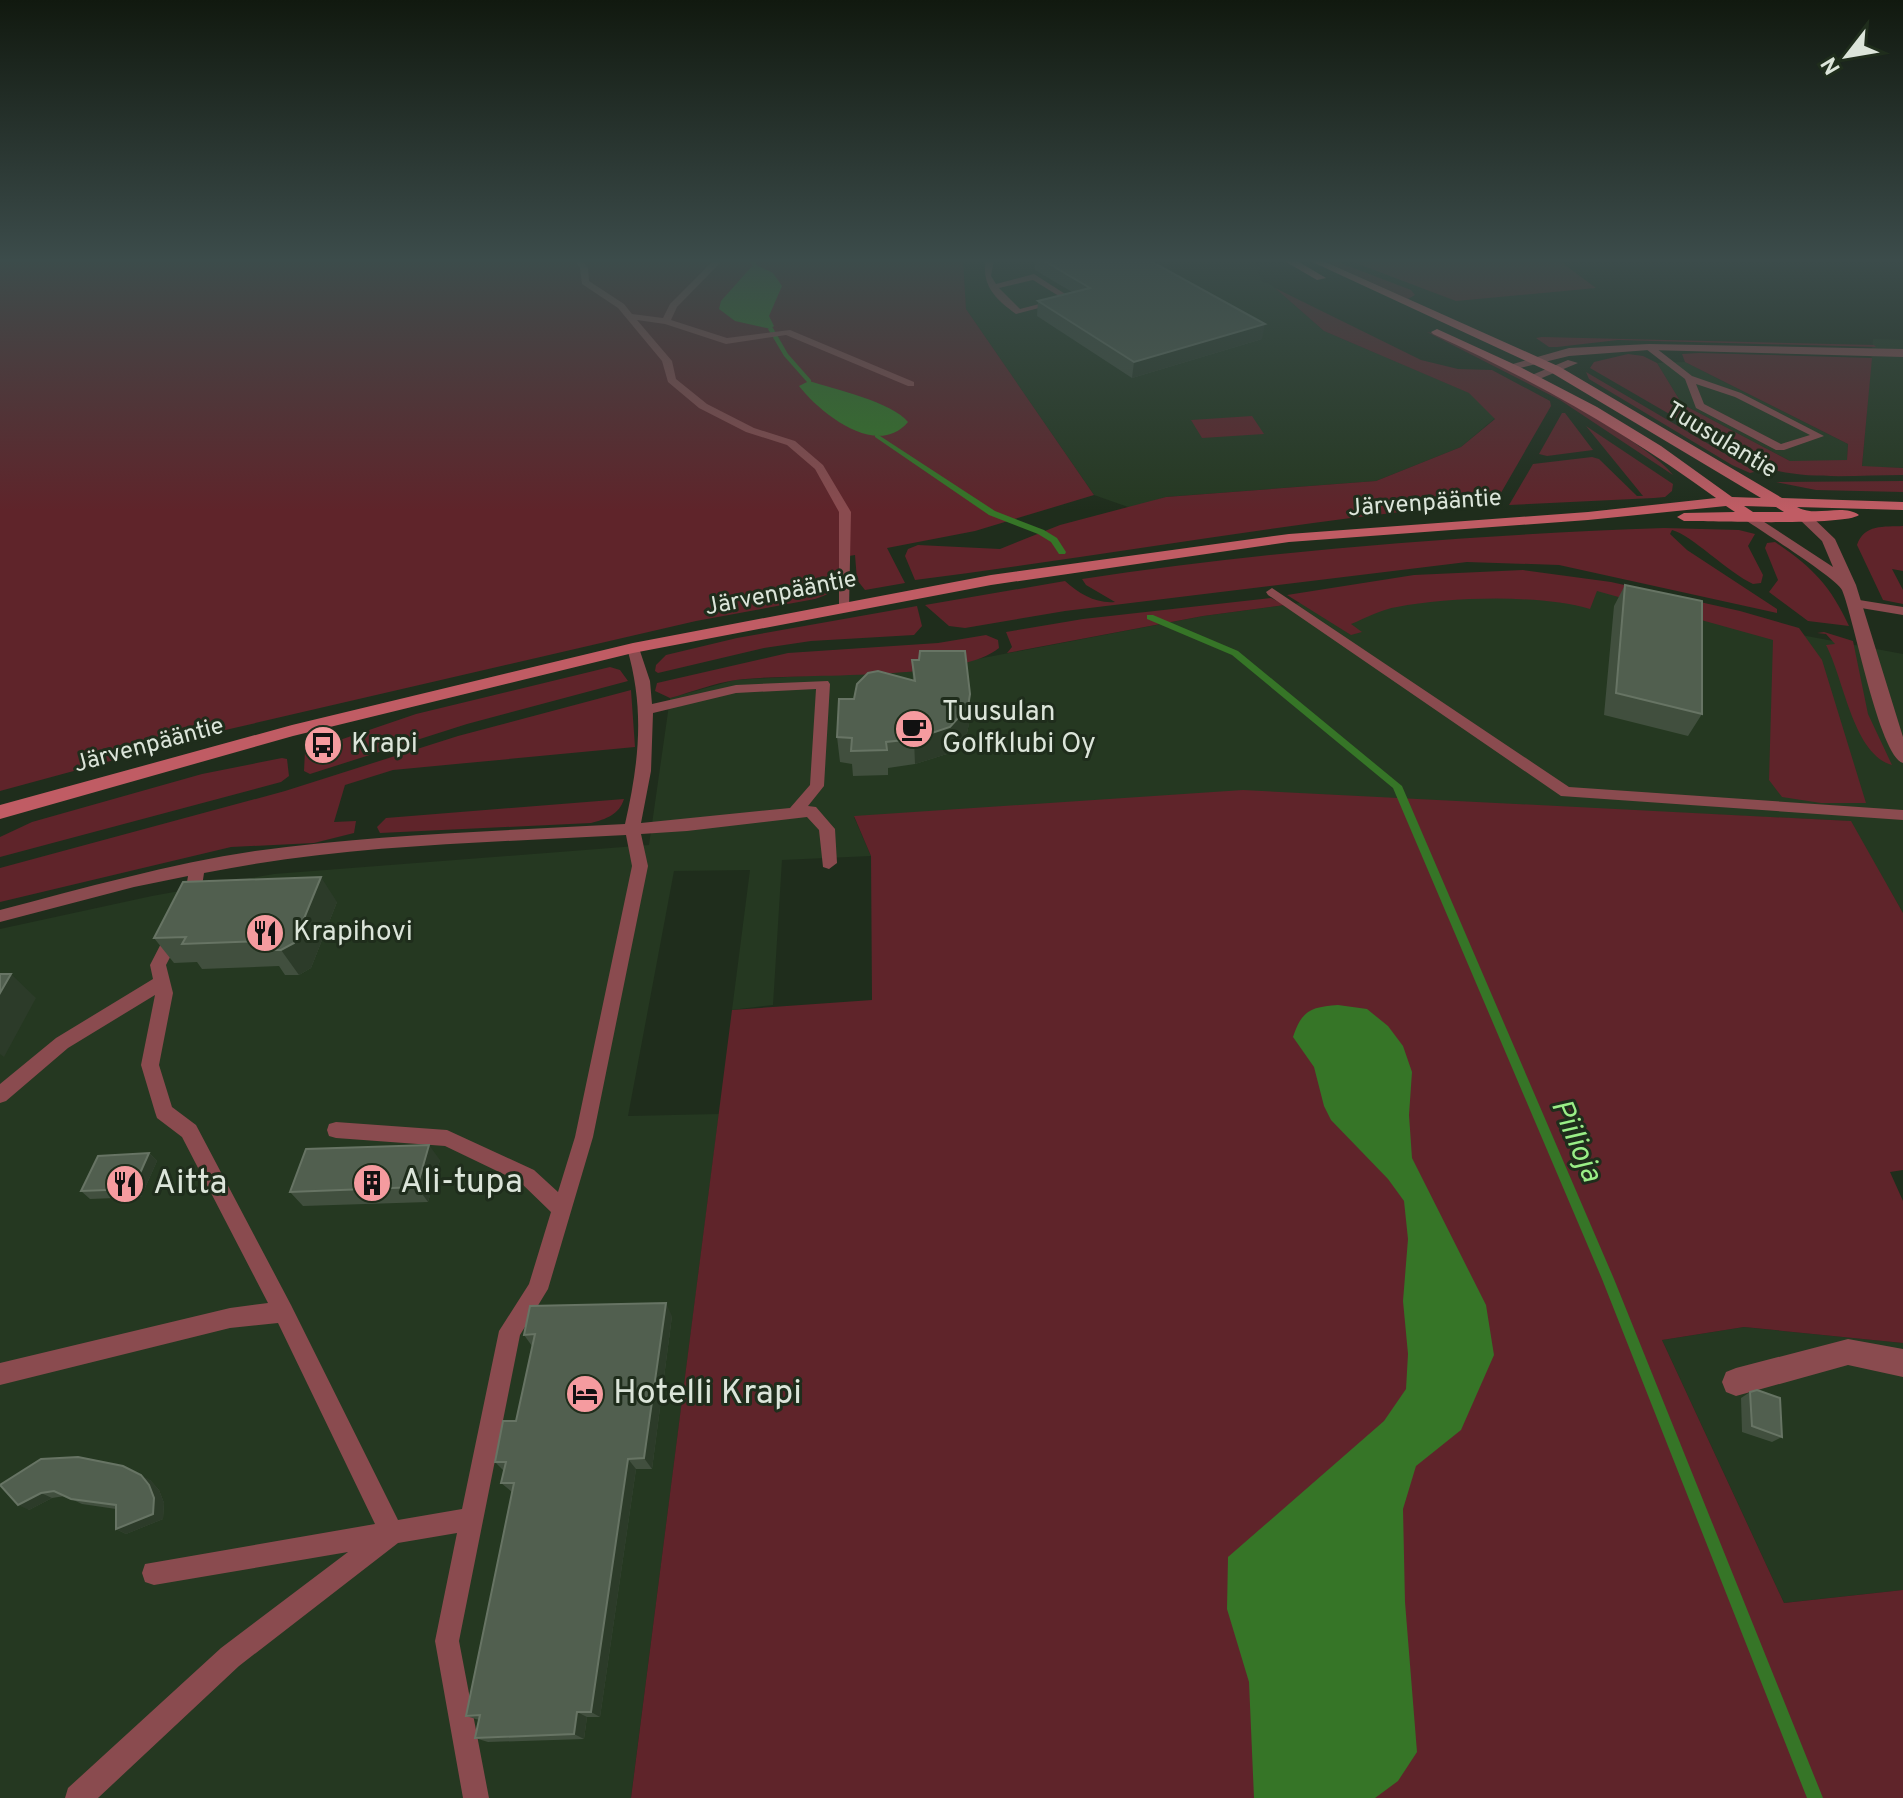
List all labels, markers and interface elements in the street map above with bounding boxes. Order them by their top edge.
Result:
north arrow [1807,16,1887,96]
text: N [1816,51,1848,79]
street label: Tuusulantie [1660,396,1782,486]
street label: Järvenpääntie [1347,484,1503,524]
street label: Järvenpääntie [703,565,859,623]
place label: Tuusulan Golfklubi Oy [942,695,1096,763]
cafe icon: Tuusulan Golfklubi Oy [893,708,935,750]
street label: Järvenpääntie [71,712,227,780]
bus stop icon: Krapi [302,724,344,766]
place label: Krapi [351,727,418,763]
restaurant icon: Krapihovi [244,912,286,954]
place label: Krapihovi [293,915,413,951]
water label: Piilioja [1541,1094,1609,1189]
building icon: Ali-tupa [351,1162,393,1204]
place label: Ali-tupa [400,1162,523,1205]
restaurant icon: Aitta [104,1163,146,1205]
place label: Aitta [153,1163,227,1206]
hotel icon: Hotelli Krapi [564,1373,606,1415]
place label: Hotelli Krapi [613,1373,802,1416]

